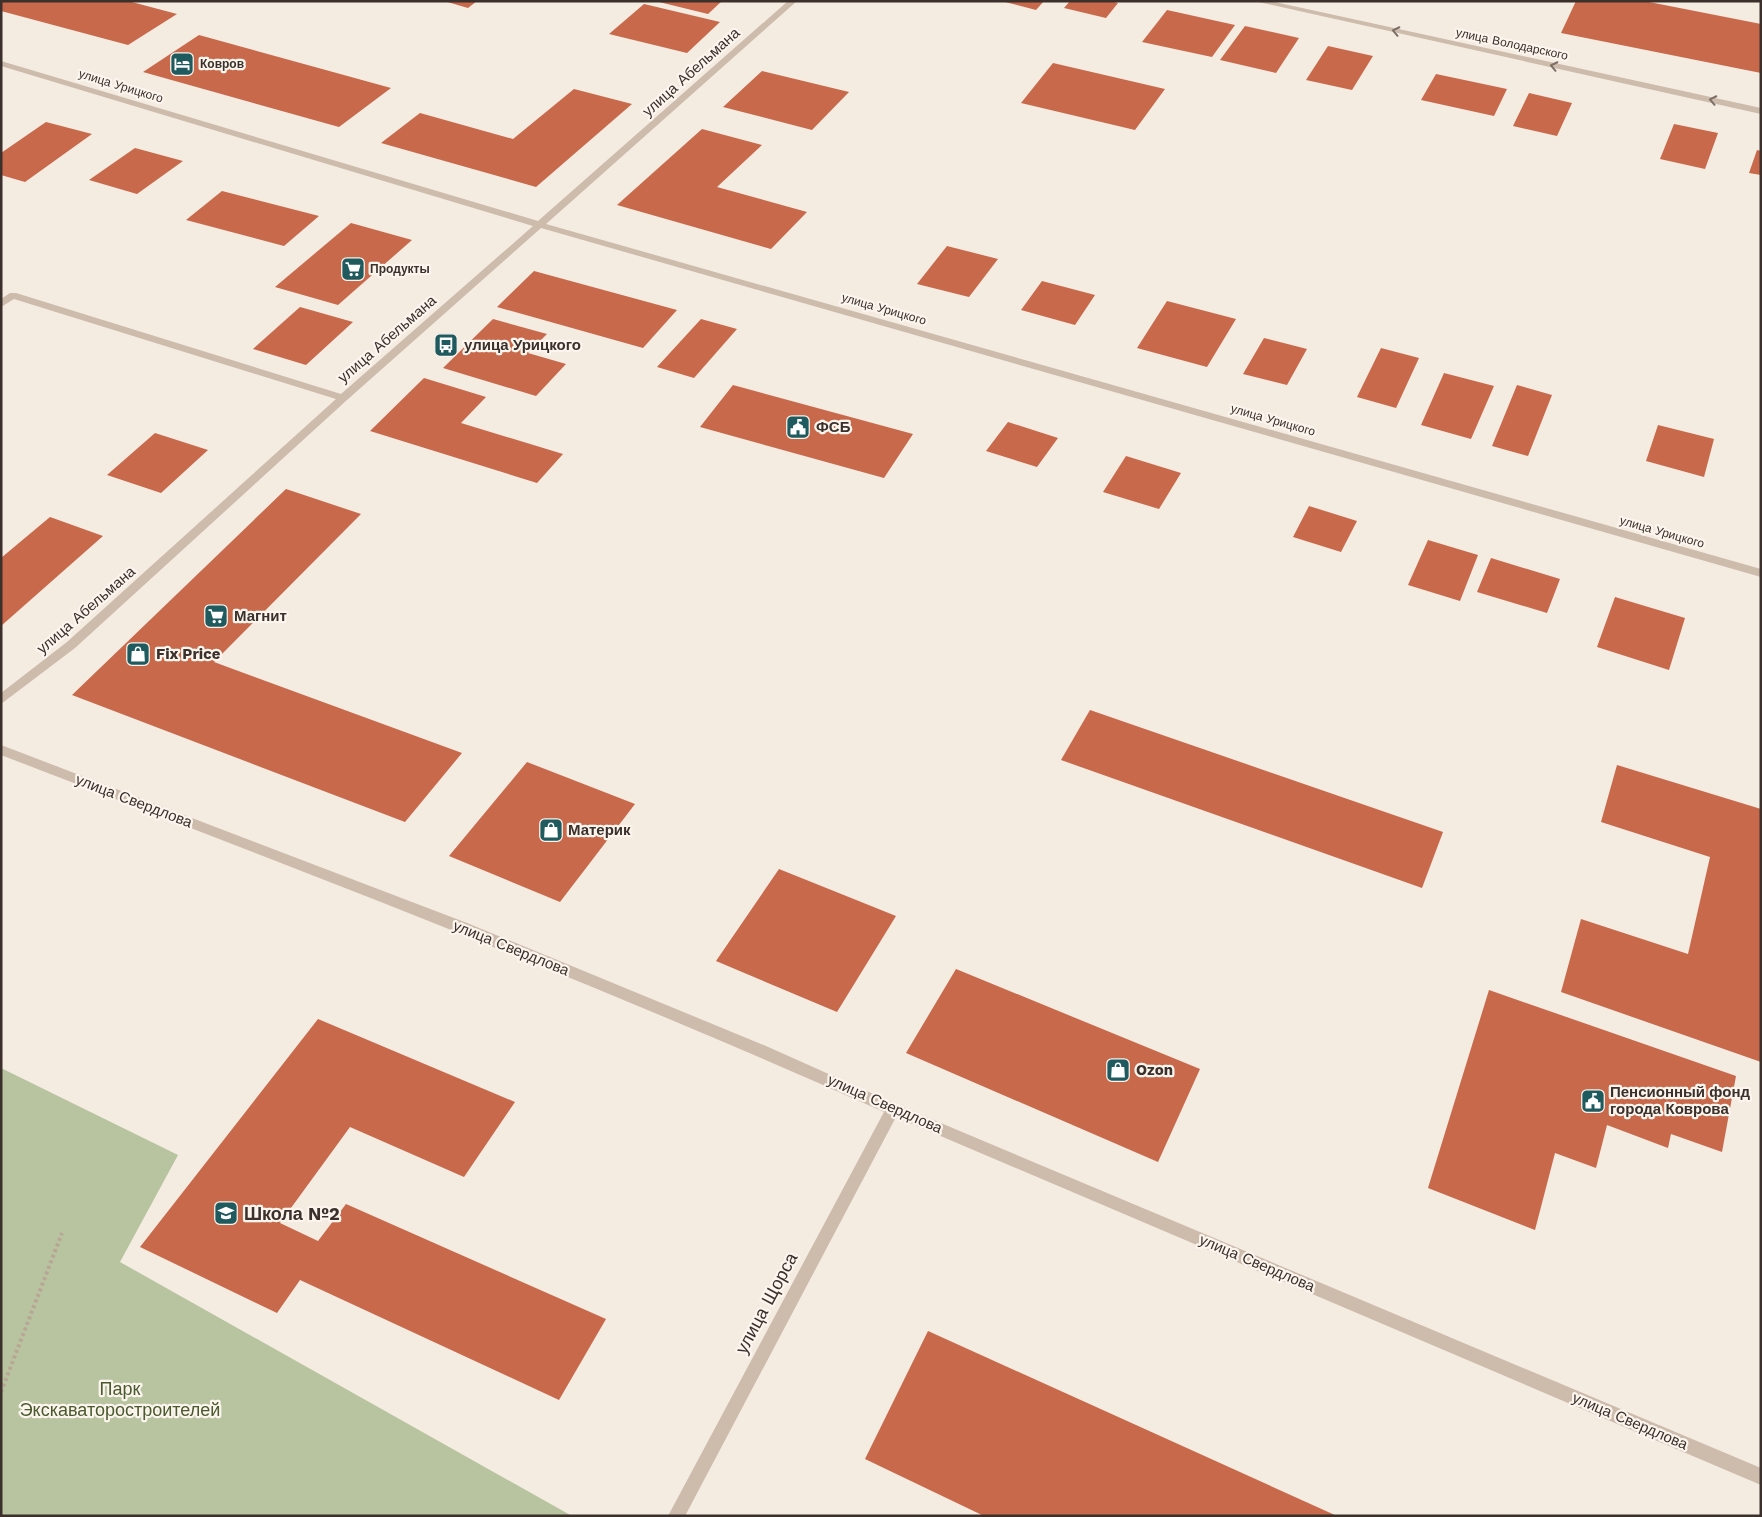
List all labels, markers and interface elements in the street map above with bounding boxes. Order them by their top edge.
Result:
street label: улица Абельмана [639,23,744,120]
street label: улица Володарского [1455,25,1570,63]
one-way arrow [1391,26,1400,37]
hotel icon: Ковров [169,51,195,77]
place label: Ковров [200,57,244,71]
one-way arrow [1550,61,1559,72]
street label: улица Урицкого [77,67,165,106]
one-way arrow [1709,96,1718,106]
supermarket icon: Продукты [340,256,366,282]
place label: Продукты [370,262,430,276]
street label: улица Урицкого [840,290,928,328]
street label: улица Абельмана [334,291,440,387]
bus stop icon: улица Урицкого [433,332,459,358]
place label: улица Урицкого [464,336,581,354]
street label: улица Урицкого [1229,401,1317,439]
public building icon: ФСБ [785,414,811,440]
place label: ФСБ [816,418,851,436]
street label: улица Урицкого [1618,513,1706,551]
street label: улица Абельмана [33,562,139,658]
supermarket icon: Магнит [203,603,229,629]
place label: Магнит [234,607,287,625]
shop icon: Fix Price [125,641,151,667]
place label: Fix Price [156,645,221,663]
street label: улица Свердлова [73,770,195,832]
shop icon: Материк [538,817,564,843]
place label: Материк [568,821,631,839]
street label: улица Свердлова [450,917,572,980]
shop icon: Ozon [1105,1057,1131,1083]
place label: Ozon [1136,1061,1173,1079]
street label: улица Свердлова [825,1071,946,1138]
place label: Пенсионный фонд города Коврова [1610,1083,1751,1118]
public building icon: Пенсионный фонд города Коврова [1580,1088,1606,1114]
school or university icon: Школа №2 [213,1200,239,1226]
place label: Школа №2 [244,1203,340,1224]
street label: улица Свердлова [1197,1231,1318,1296]
street label: улица Щорса [731,1248,802,1357]
park label: Парк Экскаваторостроителей [20,1378,220,1420]
street label: улица Свердлова [1570,1389,1691,1454]

